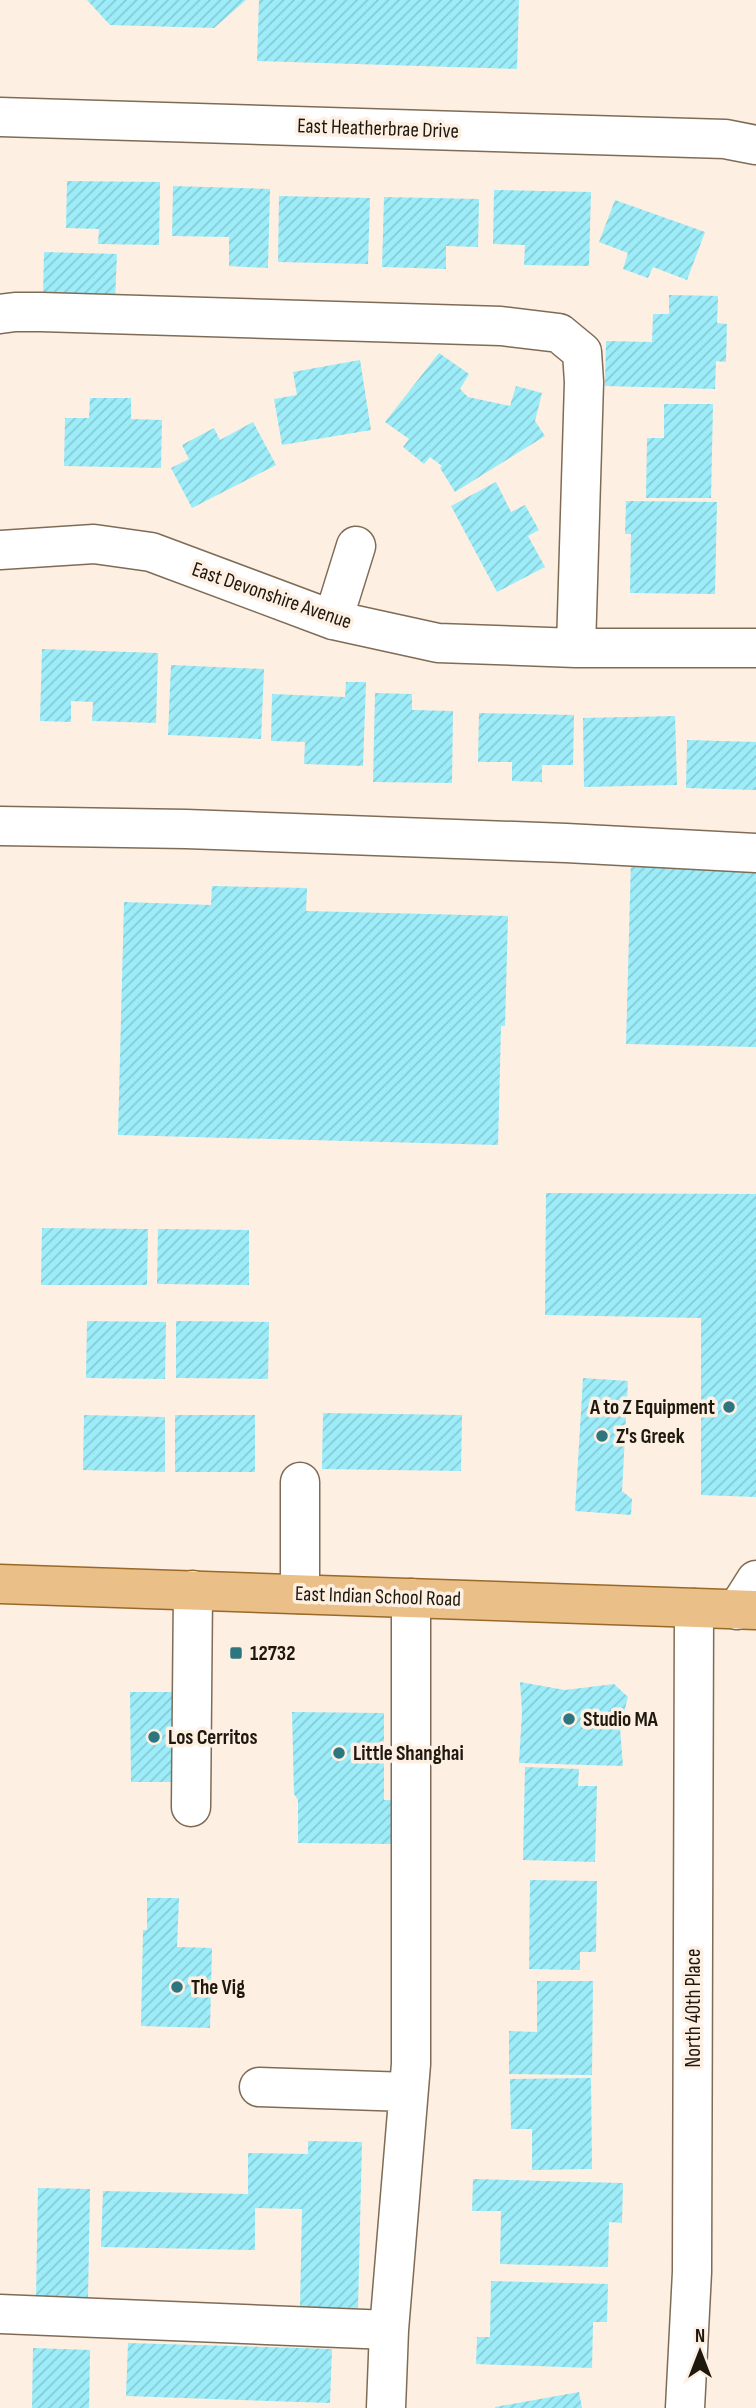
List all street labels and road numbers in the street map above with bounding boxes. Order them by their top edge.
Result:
street label: East Heatherbrae Drive [297,113,459,144]
street label: East Devonshire Avenue [189,556,355,635]
street label: East Indian School Road [295,1581,461,1612]
street label: North 40th Place [681,1949,706,2067]

